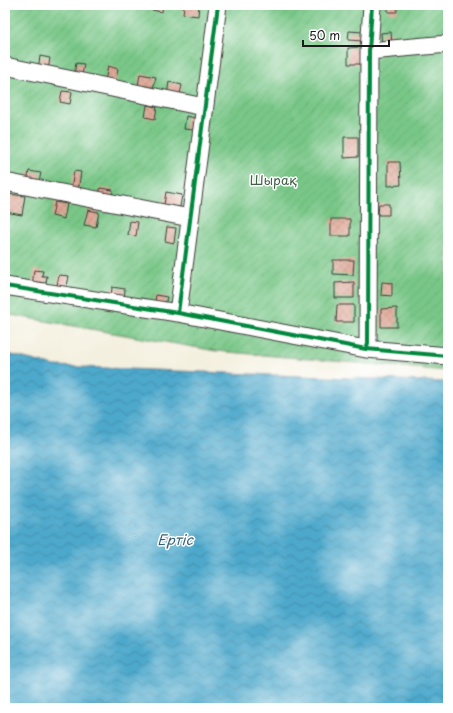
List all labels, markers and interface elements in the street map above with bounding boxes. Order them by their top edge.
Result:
scale bar [303,22,389,48]
text: 50 m [309,26,340,44]
park label: Шырақ [250,170,297,189]
water label: Ертіс [157,529,194,550]

